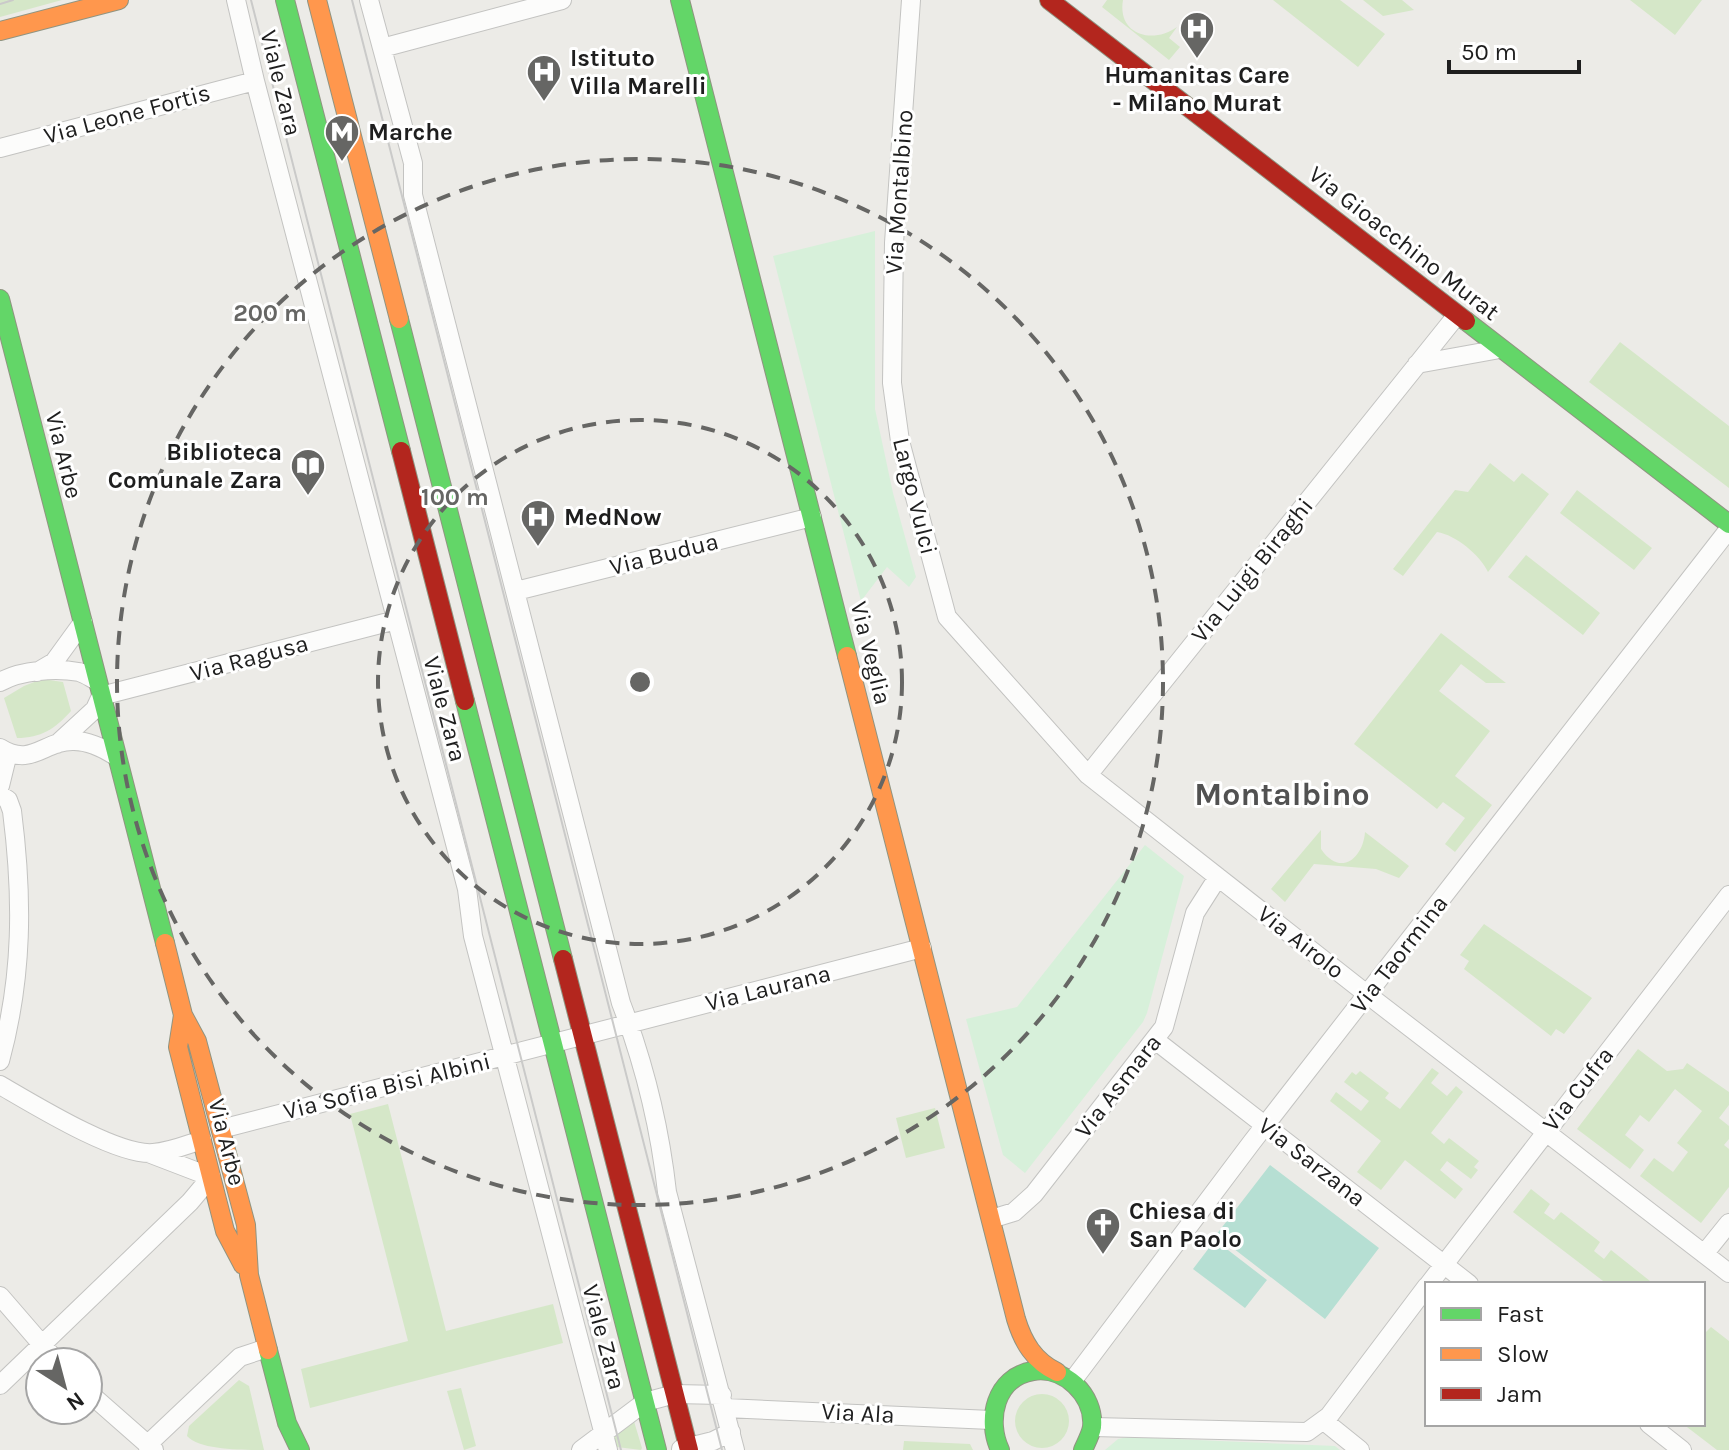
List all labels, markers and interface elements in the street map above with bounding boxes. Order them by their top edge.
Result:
hospital icon: Humanitas Care - Milano Murat [1178,10,1216,60]
scale bar [1449,24,1579,74]
street label: Viale Zara [254,27,308,139]
text: 50 m [1461,38,1517,66]
place label: Istituto Villa Marelli [570,44,707,100]
hospital icon: Istituto Villa Marelli [525,53,563,103]
place label: Humanitas Care - Milano Murat [1104,61,1290,117]
street label: Via Leone Fortis [41,78,213,150]
street label: Via Montalbino [879,109,919,275]
metro station icon: Marche [323,113,361,163]
place label: Marche [368,118,453,146]
street label: Via Gioacchino Murat [1303,160,1505,326]
text: 200 m [233,299,307,327]
street label: Via Arbe [40,409,88,501]
street label: Largo Vulci [887,435,943,557]
place label: Biblioteca Comunale Zara [108,438,282,494]
library icon: Biblioteca Comunale Zara [289,447,327,497]
text: 100 m [421,483,489,511]
street label: Via Luigi Biraghi [1185,492,1319,648]
hospital icon: MedNow [519,498,557,548]
place label: MedNow [564,503,661,531]
street label: Via Budua [607,527,721,581]
street label: Via Veglia [845,599,897,707]
street label: Via Ragusa [187,629,311,687]
street label: Viale Zara [418,653,472,765]
centre of rings [626,668,654,696]
district label: Montalbino [1194,776,1370,813]
street label: Via Taormina [1344,890,1454,1018]
street label: Via Airolo [1252,900,1350,984]
street label: Via Laurana [702,959,834,1017]
street label: Via Asmara [1069,1029,1167,1143]
street label: Via Cufra [1537,1041,1619,1137]
street label: Via Sofia Bisi Albini [280,1047,494,1125]
street label: Via Arbe [203,1096,251,1188]
street label: Via Sarzana [1253,1111,1371,1213]
place label: Chiesa di San Paolo [1129,1197,1242,1253]
church icon: Chiesa di San Paolo [1084,1206,1122,1256]
street label: Viale Zara [577,1281,631,1393]
legend [1425,1282,1705,1426]
text: Fast [1497,1300,1544,1328]
text: Slow [1497,1340,1549,1368]
north arrow [24,1346,104,1426]
text: Jam [1497,1380,1542,1408]
text: N [61,1386,89,1417]
street label: Via Ala [821,1397,895,1429]

